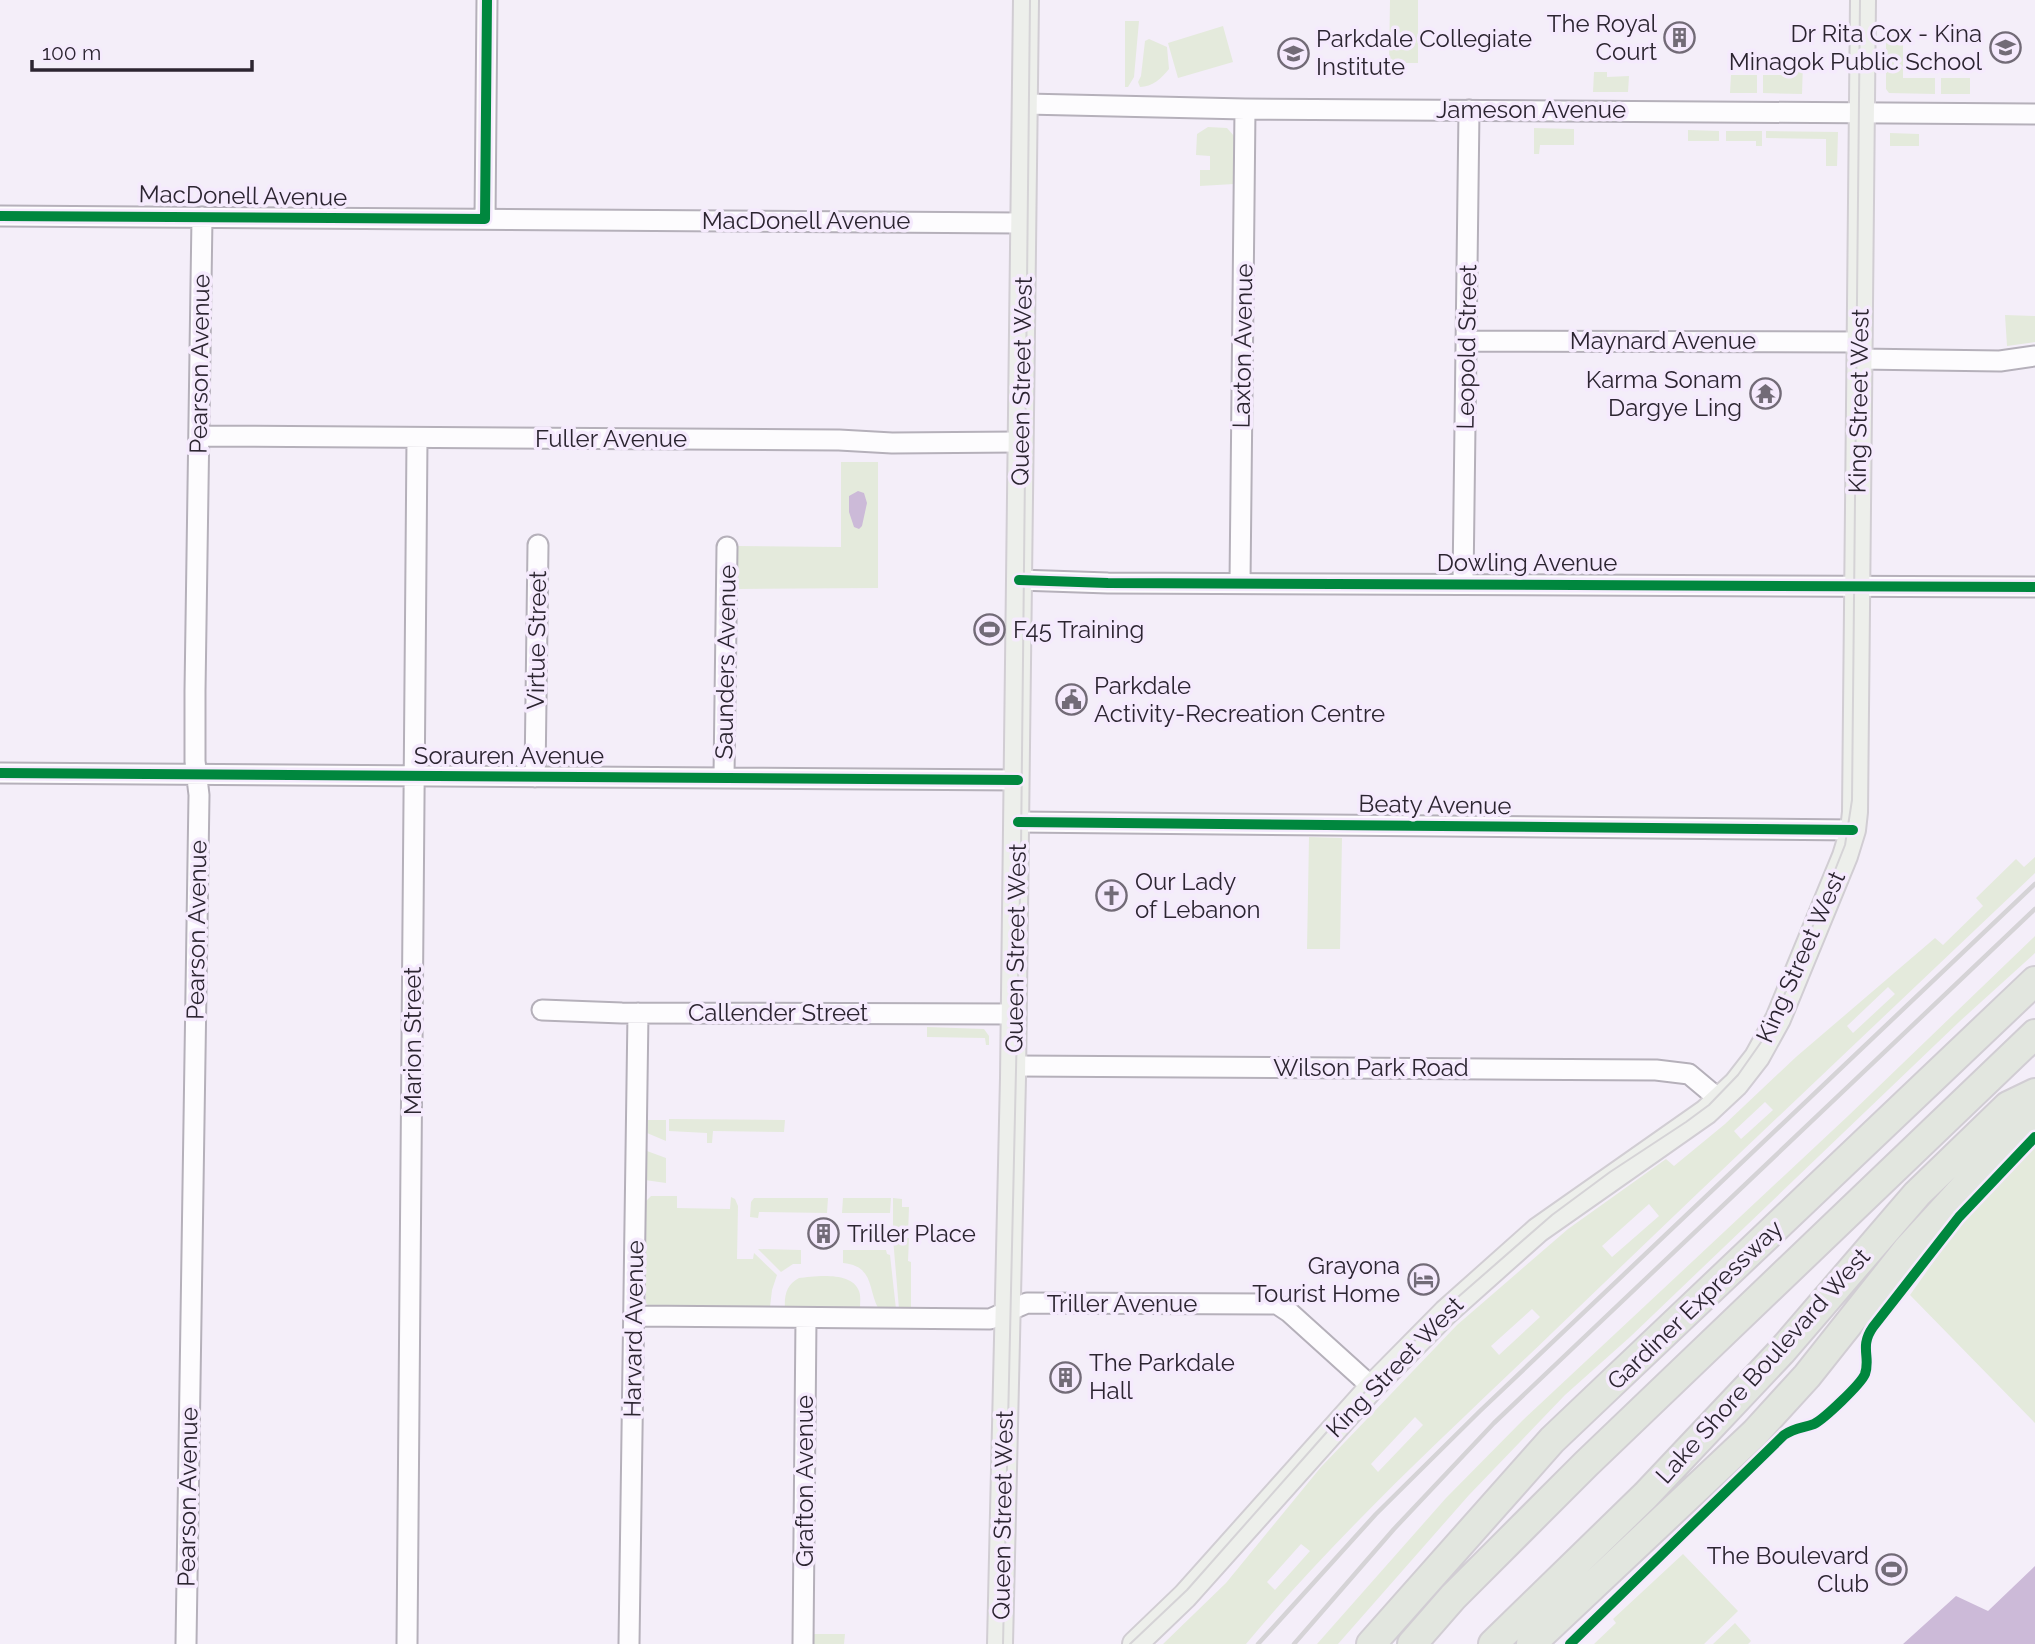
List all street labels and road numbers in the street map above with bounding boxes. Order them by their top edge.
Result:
street label: Jameson Avenue [1436,95,1626,124]
street label: MacDonell Avenue [138,179,348,212]
street label: MacDonell Avenue [702,206,910,235]
street label: Laxton Avenue [1227,263,1258,429]
street label: Leopold Street [1451,264,1482,430]
street label: Pearson Avenue [183,274,216,454]
street label: Queen Street West [1005,276,1038,486]
street label: King Street West [1842,308,1875,494]
street label: Maynard Avenue [1570,326,1756,355]
street label: Fuller Avenue [535,424,687,453]
street label: Dowling Avenue [1437,548,1617,577]
street label: Saunders Avenue [709,564,742,759]
street label: Virtue Street [521,570,552,710]
street label: Sorauren Avenue [414,741,604,770]
street label: Beaty Avenue [1358,789,1512,820]
street label: Pearson Avenue [180,840,213,1020]
street label: Queen Street West [999,843,1032,1053]
street label: King Street West [1750,867,1851,1047]
street label: Marion Street [398,967,427,1115]
street label: Callender Street [688,998,868,1027]
street label: Wilson Park Road [1273,1053,1469,1082]
street label: Gardiner Expressway [1601,1214,1788,1396]
street label: Harvard Avenue [617,1240,650,1418]
street label: Lake Shore Boulevard West [1649,1242,1876,1489]
street label: Triller Avenue [1047,1289,1197,1318]
street label: King Street West [1320,1290,1469,1443]
street label: Grafton Avenue [790,1395,819,1567]
street label: Pearson Avenue [171,1407,204,1587]
street label: Queen Street West [986,1410,1019,1620]

